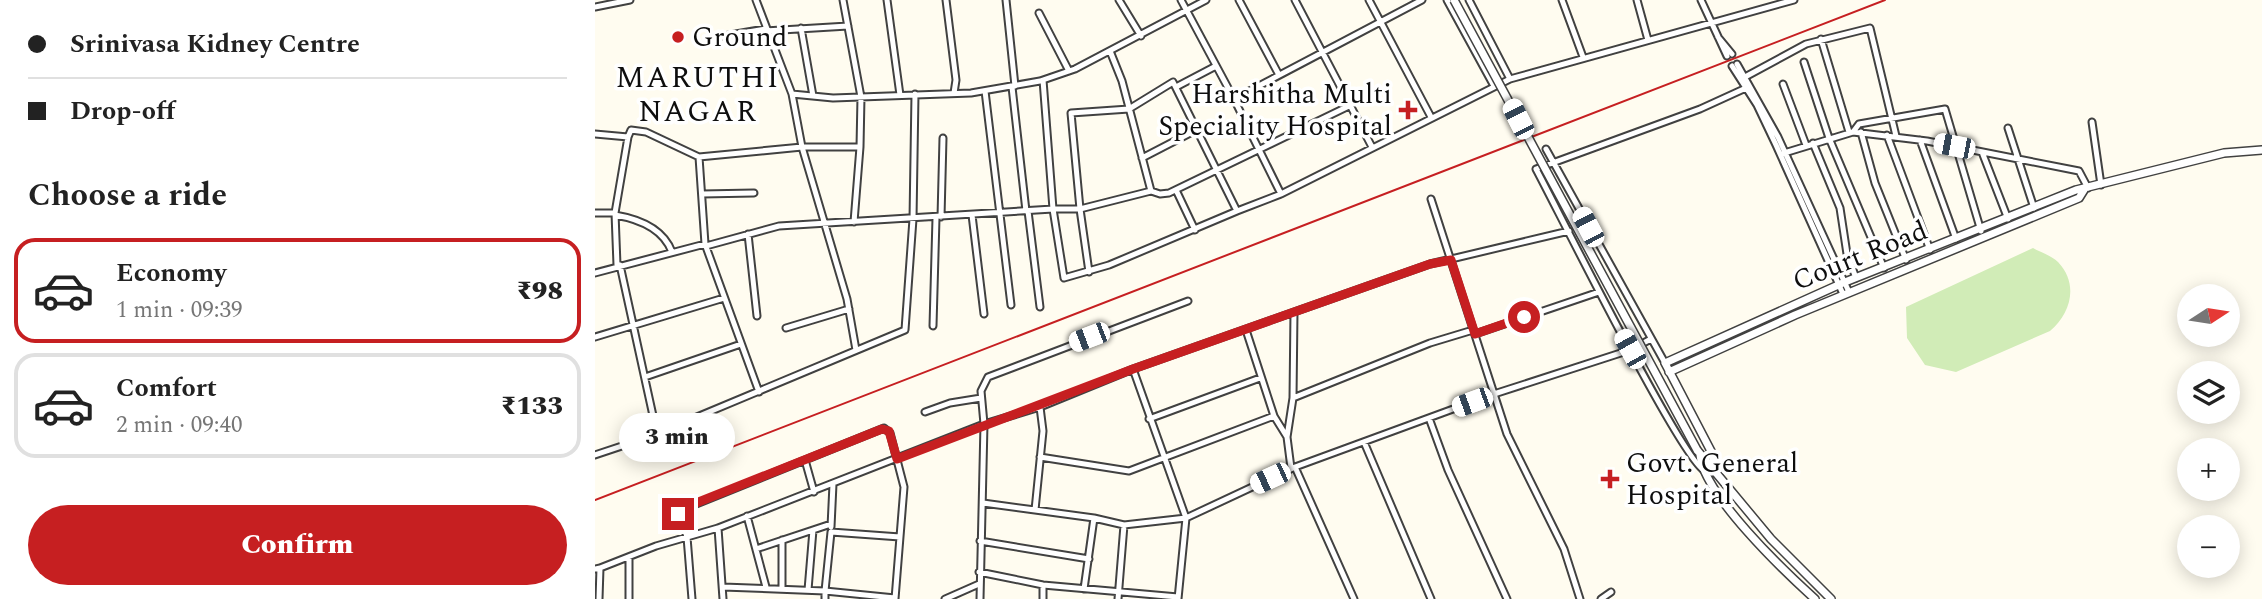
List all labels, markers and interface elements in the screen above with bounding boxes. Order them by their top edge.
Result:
place label: Ground [692,16,787,59]
text: Srinivasa Kidney Centre [70,24,360,64]
marker: Ground [670,29,686,45]
district label: MARUTHI NAGAR [616,55,781,135]
place label: Harshitha Multi Speciality Hospital [1158,73,1392,148]
text: Drop-off [70,91,175,131]
car [1500,96,1537,142]
marker: Harshitha Multi Speciality Hospital [1398,100,1418,120]
car [1932,132,1977,160]
text: Choose a ride [28,171,227,220]
car [1569,204,1608,250]
street label: Court Road [1786,209,1934,303]
text: Economy [116,253,226,293]
icon: car [32,259,95,322]
text: ₹98 [516,271,563,311]
north arrow [2177,284,2240,346]
map controls [2177,284,2240,578]
text: 1 min · 09:39 [116,293,243,328]
route start [1508,301,1540,333]
car [1066,320,1113,354]
car [1611,326,1650,372]
button: layers [2177,361,2240,424]
text: Comfort [116,368,217,408]
icon: car [32,374,95,437]
car [1449,385,1496,419]
text: ₹133 [501,386,563,426]
text: 2 min · 09:40 [116,408,243,443]
callout: 3 min [620,412,736,462]
text: 3 min [645,420,709,455]
button: + [2177,438,2240,501]
place label: Govt. General Hospital [1626,442,1798,517]
car [1247,460,1294,496]
marker: Govt. General Hospital [1600,469,1620,489]
route end [662,498,694,530]
button: Confirm [28,505,567,585]
button: − [2177,515,2240,578]

